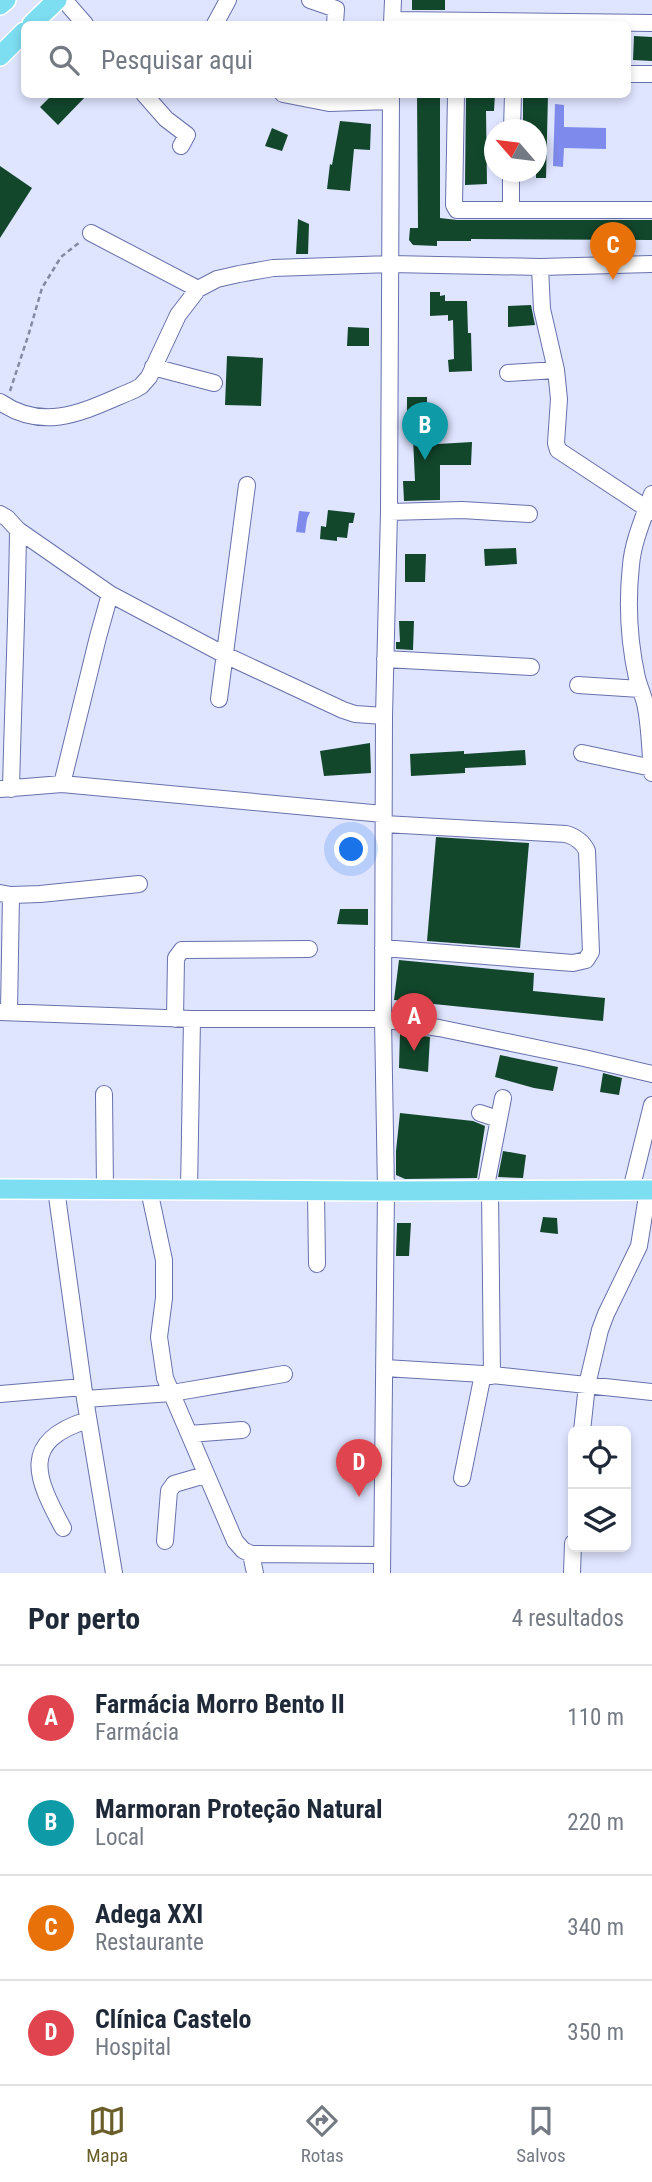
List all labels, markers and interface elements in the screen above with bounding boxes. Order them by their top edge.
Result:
search box [21,21,631,98]
icon: search [45,41,83,79]
text: Pesquisar aqui [101,45,253,75]
north arrow [484,119,547,182]
pin: C [590,222,636,280]
pin: B [402,402,448,460]
your location [334,832,368,866]
pin: A [391,993,437,1051]
map controls [568,1426,631,1552]
button: locate [568,1426,631,1489]
pin: D [336,1439,382,1497]
button: layers [568,1489,631,1552]
text: Por perto [28,1601,140,1636]
text: 4 resultados [512,1605,624,1632]
text: Farmácia Morro Bento II [95,1689,345,1719]
text: A [44,1704,58,1731]
text: 110 m [567,1704,624,1731]
text: Farmácia [95,1719,179,1746]
text: Marmoran Proteção Natural [95,1794,382,1824]
text: B [45,1809,57,1836]
text: 220 m [567,1809,624,1836]
text: Local [95,1824,144,1851]
text: Adega XXI [95,1899,203,1929]
text: C [44,1914,58,1941]
text: 340 m [567,1914,624,1941]
text: Restaurante [95,1929,204,1956]
text: Clínica Castelo [95,2004,252,2034]
text: D [45,2019,58,2046]
text: 350 m [567,2019,624,2046]
text: Hospital [95,2034,171,2061]
tab: Mapa [86,2102,128,2167]
tab: Rotas [301,2102,344,2167]
tab: Salvos [516,2102,566,2167]

